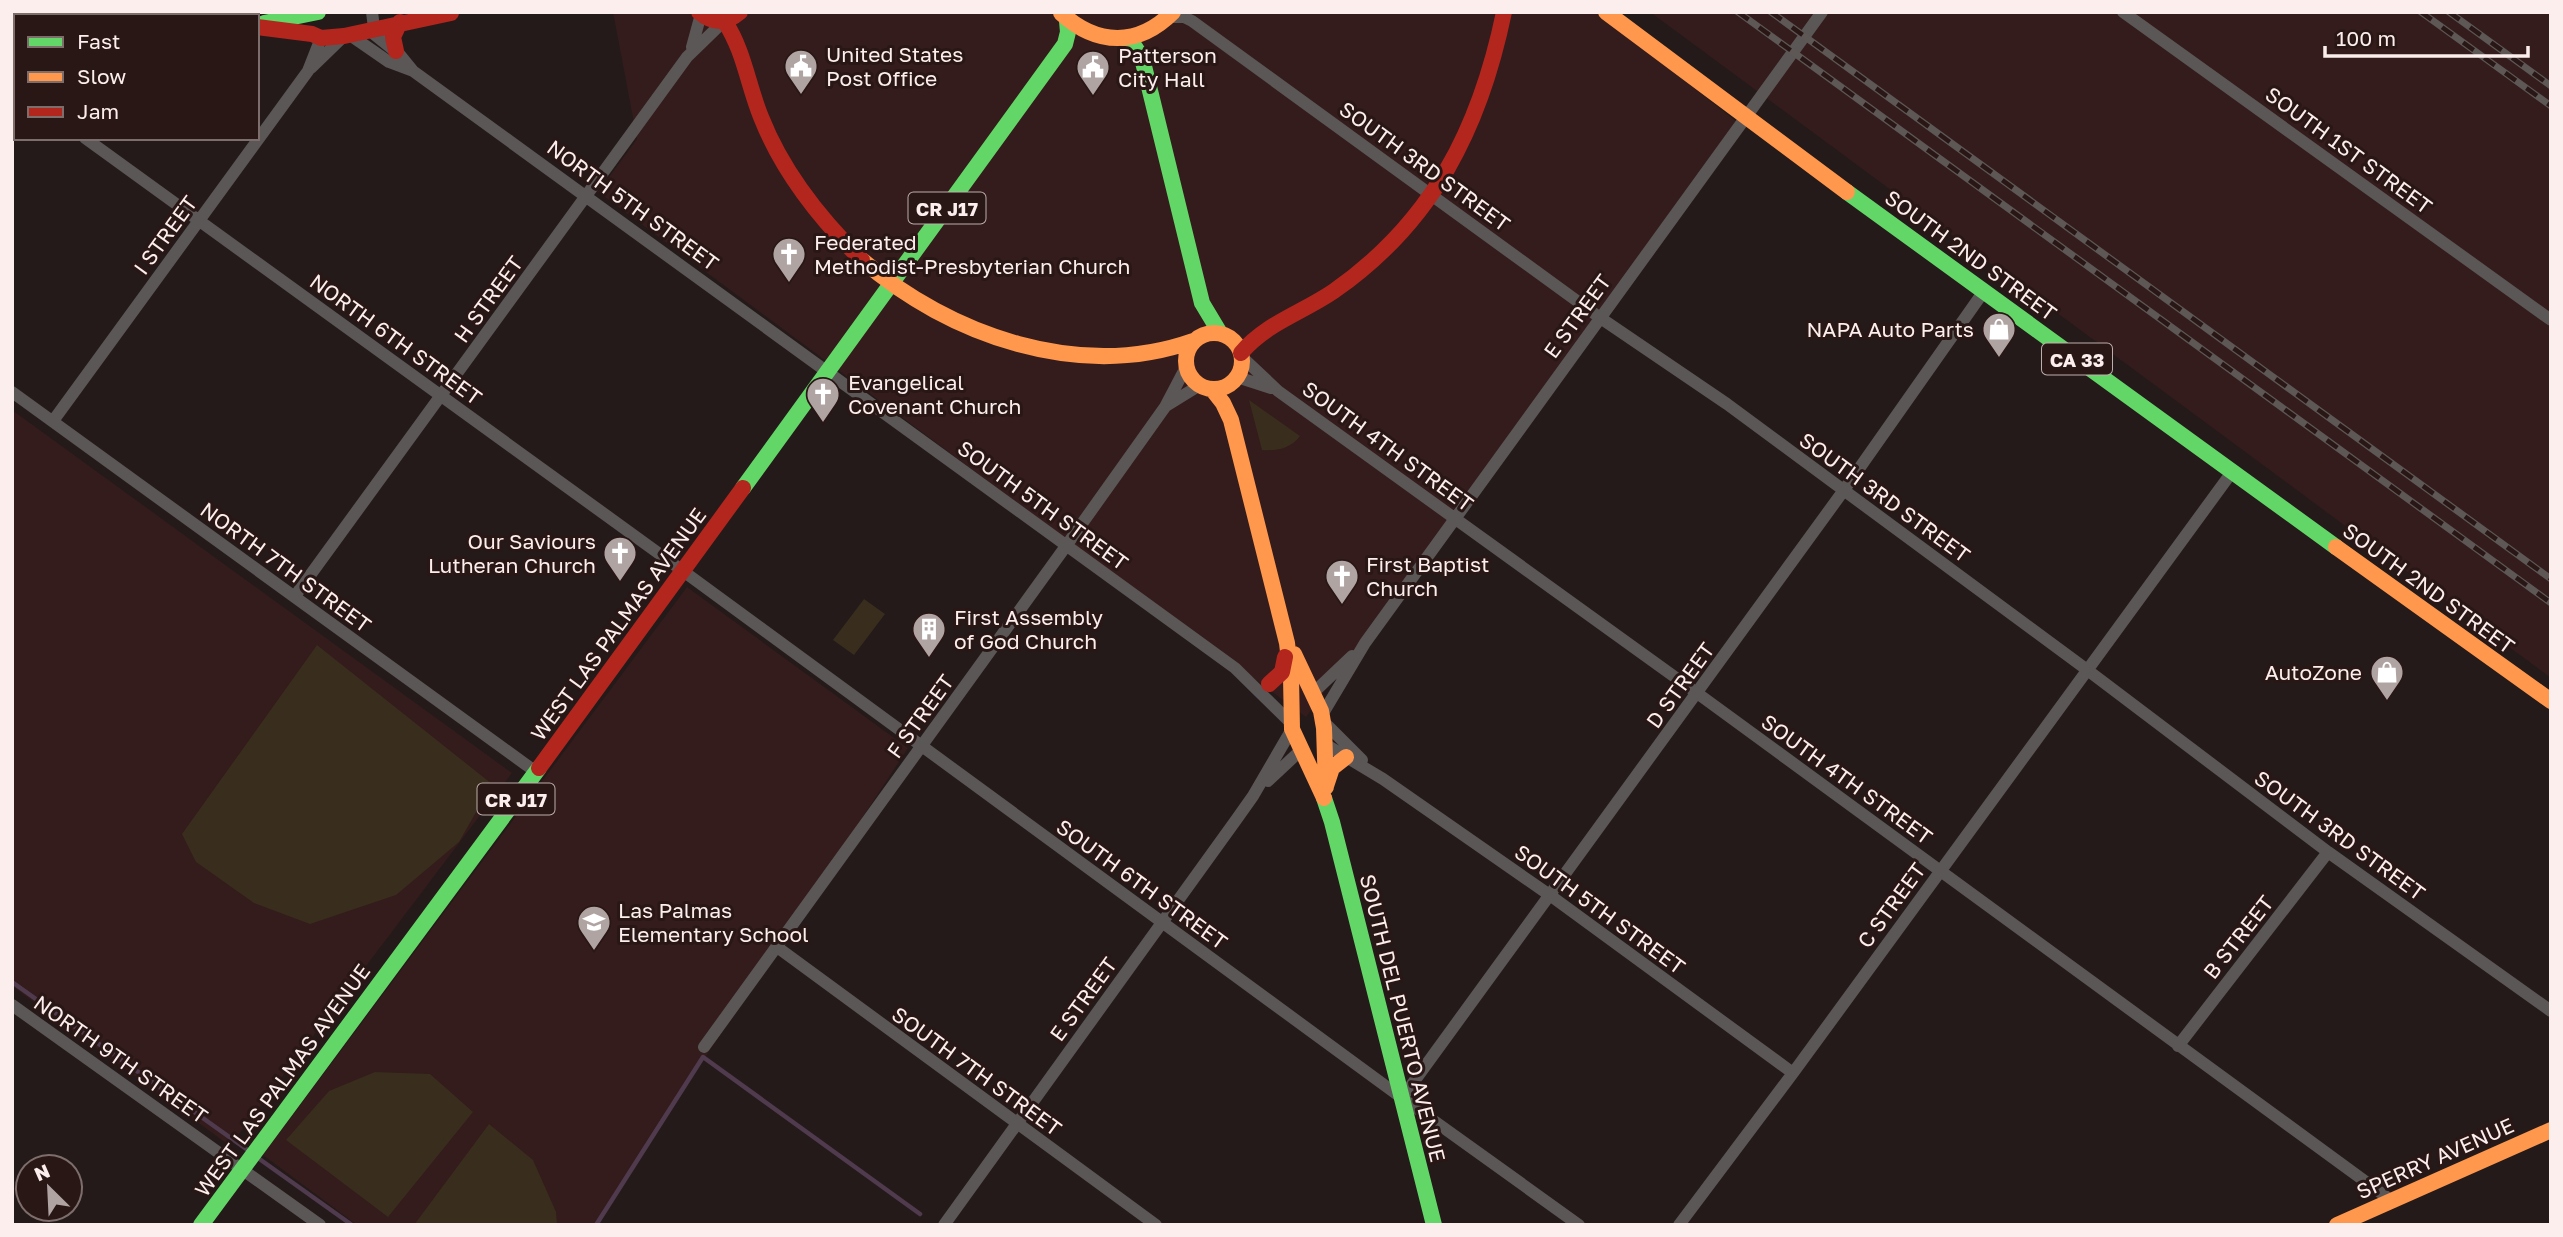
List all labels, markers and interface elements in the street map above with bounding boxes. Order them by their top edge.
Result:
legend [14,14,259,140]
scale bar [2325,14,2528,58]
text: 100 m [2336,25,2396,51]
text: Fast [77,28,120,54]
place label: United States Post Office [826,41,963,91]
place label: Patterson City Hall [1118,42,1217,92]
public building icon: United States Post Office [782,47,820,96]
public building icon: Patterson City Hall [1074,48,1112,97]
text: Slow [77,63,126,89]
street label: SOUTH 1ST STREET [2261,81,2437,219]
street label: SOUTH 3RD STREET [1335,95,1515,237]
text: Jam [77,98,119,124]
street label: NORTH 5TH STREET [542,134,724,276]
street label: SOUTH 2ND STREET [1880,184,2062,326]
street label: I STREET [128,190,202,280]
road number: CR J17 [908,192,986,224]
place label: Federated Methodist-Presbyterian Church [814,229,1130,279]
church icon: Federated Methodist-Presbyterian Church [770,235,808,284]
street label: H STREET [448,251,528,347]
street label: NORTH 6TH STREET [305,268,487,410]
street label: E STREET [1538,269,1616,363]
shop icon: NAPA Auto Parts [1980,310,2018,359]
place label: NAPA Auto Parts [1806,316,1974,342]
road number: CA 33 [2042,344,2112,374]
place label: Evangelical Covenant Church [848,369,1021,419]
church icon: Evangelical Covenant Church [804,375,842,424]
street label: SOUTH 4TH STREET [1297,375,1479,517]
street label: SOUTH 3RD STREET [1795,426,1975,568]
street label: SOUTH 5TH STREET [953,434,1133,576]
street label: NORTH 7TH STREET [196,496,376,638]
street label: WEST LAS PALMAS AVENUE [525,502,711,746]
street label: SOUTH 2ND STREET [2338,517,2520,659]
place label: Our Saviours Lutheran Church [428,528,596,578]
church icon: Our Saviours Lutheran Church [601,534,639,583]
place label: First Baptist Church [1366,551,1490,601]
church icon: First Baptist Church [1323,557,1361,606]
place label: First Assembly of God Church [954,604,1103,654]
building icon: First Assembly of God Church [910,610,948,659]
street label: D STREET [1640,637,1720,733]
shop icon: AutoZone [2368,653,2406,702]
place label: AutoZone [2265,659,2362,685]
street label: F STREET [881,669,959,763]
street label: SOUTH 4TH STREET [1756,708,1938,850]
street label: SOUTH 3RD STREET [2250,764,2430,906]
road number: CR J17 [477,784,554,814]
street label: SOUTH 6TH STREET [1051,813,1233,955]
street label: SOUTH 5TH STREET [1510,838,1690,980]
street label: C STREET [1851,857,1931,953]
street label: SOUTH DEL PUERTO AVENUE [1355,871,1451,1165]
street label: B STREET [2197,890,2279,984]
place label: Las Palmas Elementary School [618,897,809,947]
school or university icon: Las Palmas Elementary School [575,903,613,952]
street label: E STREET [1044,952,1122,1046]
street label: WEST LAS PALMAS AVENUE [189,958,375,1202]
street label: NORTH 9TH STREET [29,989,213,1129]
street label: SOUTH 7TH STREET [887,1001,1067,1141]
street label: SPERRY AVENUE [2352,1112,2518,1204]
north arrow [14,1153,84,1223]
text: N [31,1159,53,1185]

